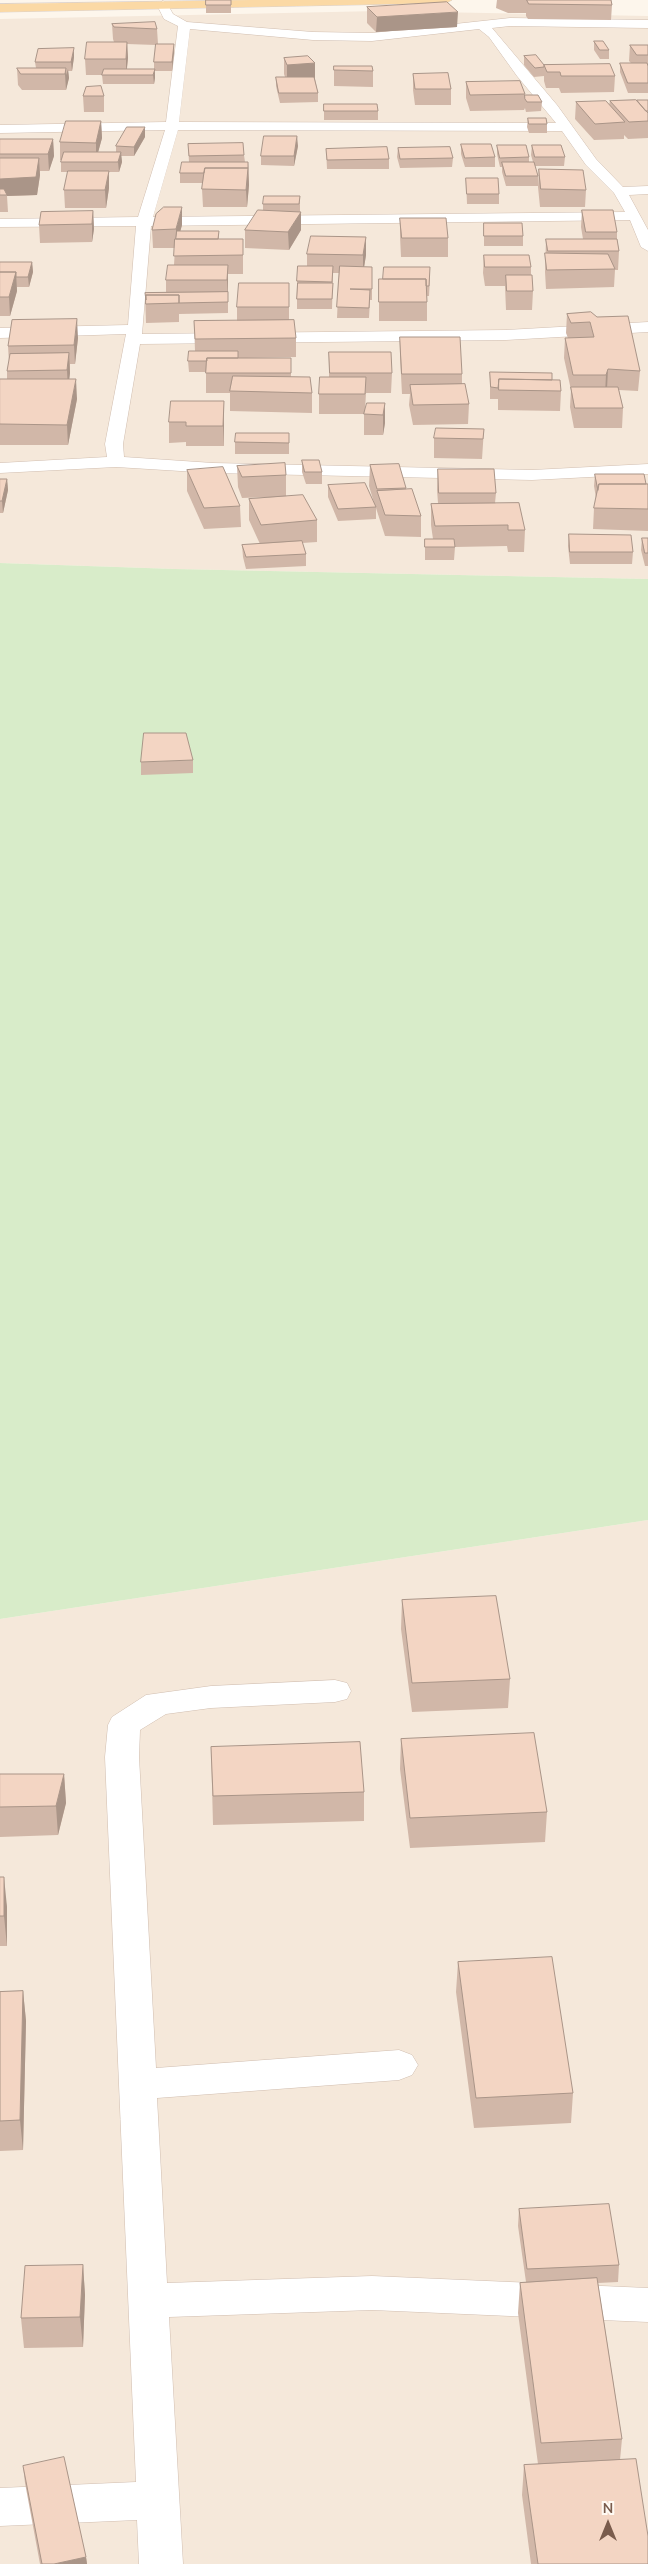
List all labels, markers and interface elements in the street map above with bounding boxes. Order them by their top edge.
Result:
north arrow [583,2499,633,2549]
text: N [603,2499,613,2518]

